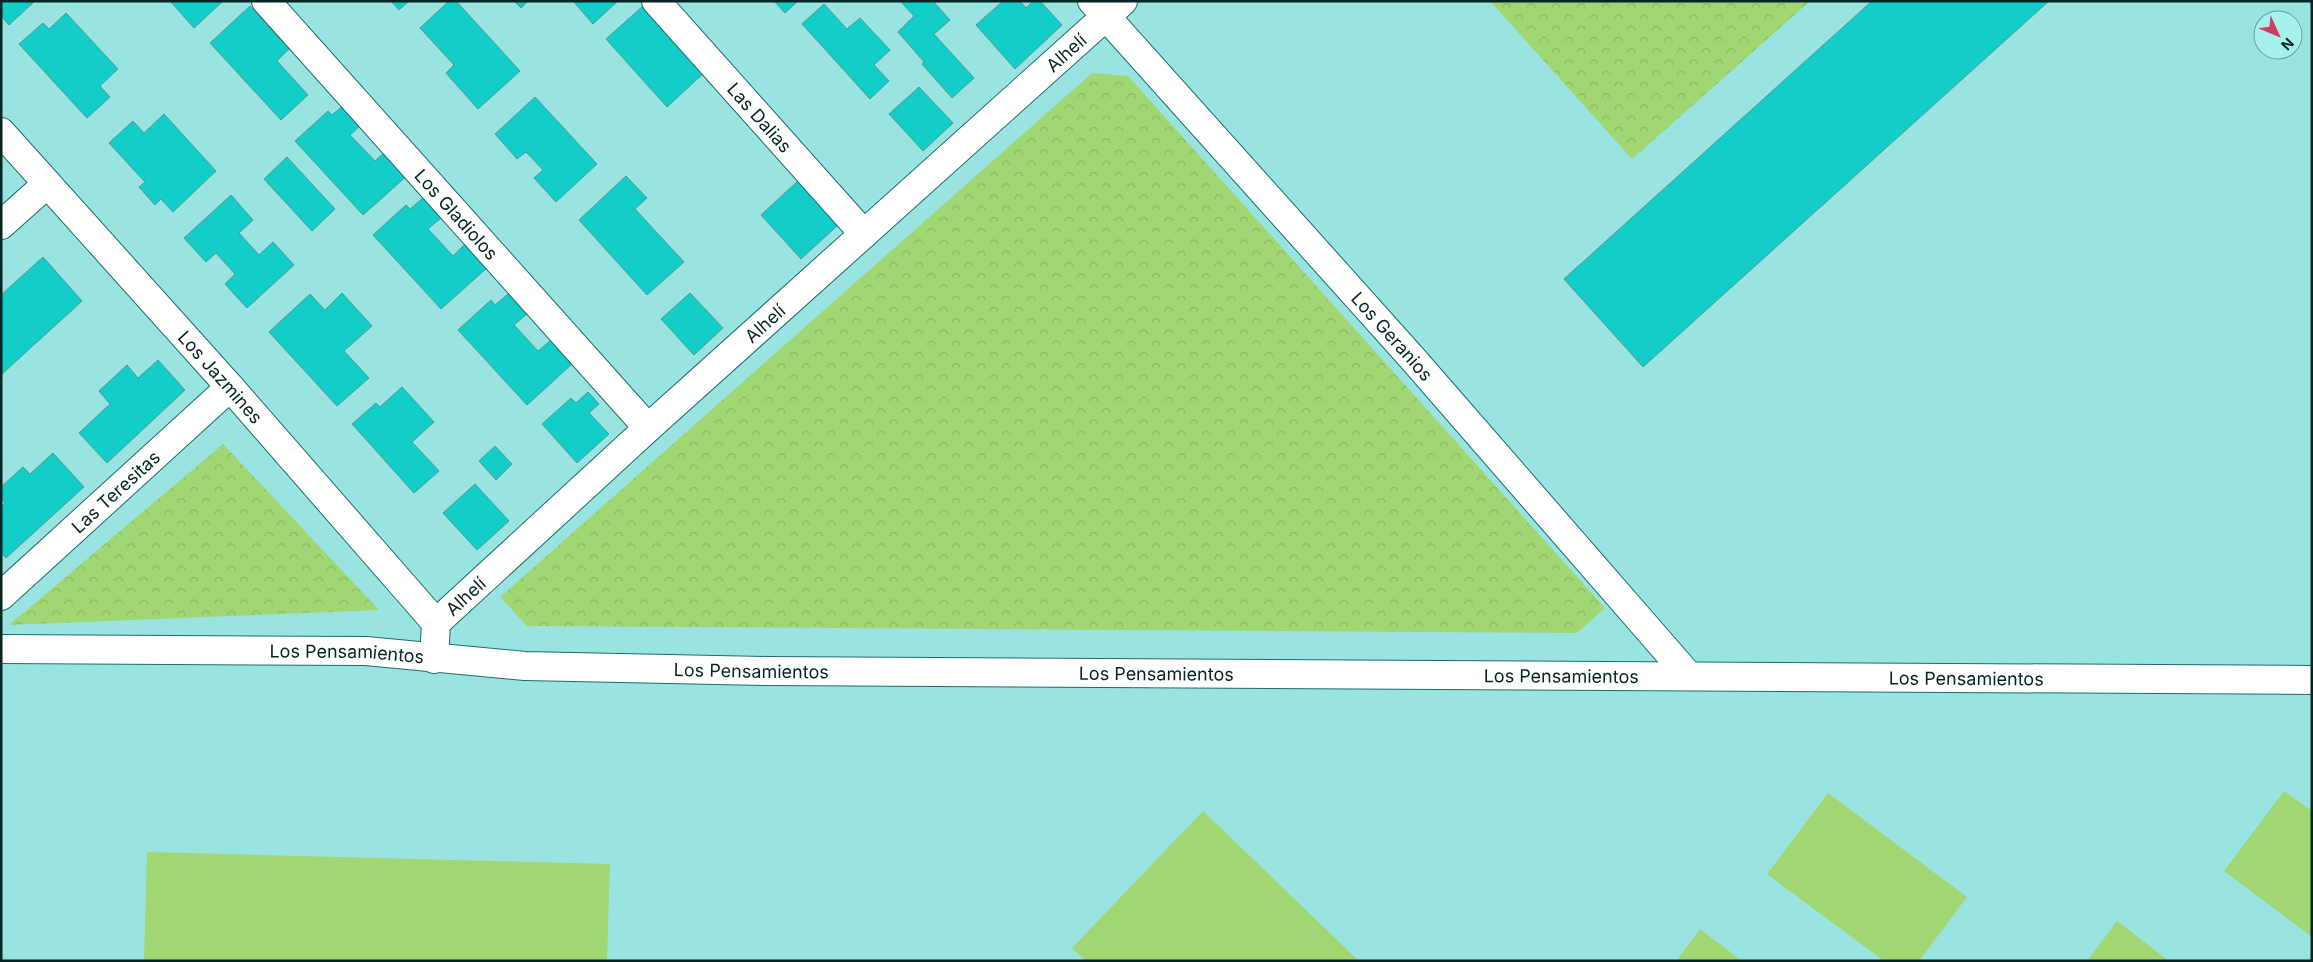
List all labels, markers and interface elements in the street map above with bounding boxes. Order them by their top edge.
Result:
north arrow [2253,10,2303,60]
street label: Alhelí [1042,29,1091,76]
text: N [2278,35,2298,54]
street label: Las Dalias [723,78,796,157]
street label: Los Gladiolos [411,165,503,264]
street label: Los Geranios [1347,287,1437,385]
street label: Alhelí [740,299,790,347]
street label: Los Jazmines [174,326,267,428]
street label: Las Teresitas [67,446,164,537]
street label: Alhelí [441,572,490,619]
street label: Los Pensamientos [269,640,425,667]
street label: Los Pensamientos [674,659,829,682]
street label: Los Pensamientos [1079,662,1234,684]
street label: Los Pensamientos [1484,665,1639,687]
street label: Los Pensamientos [1889,667,2044,689]

